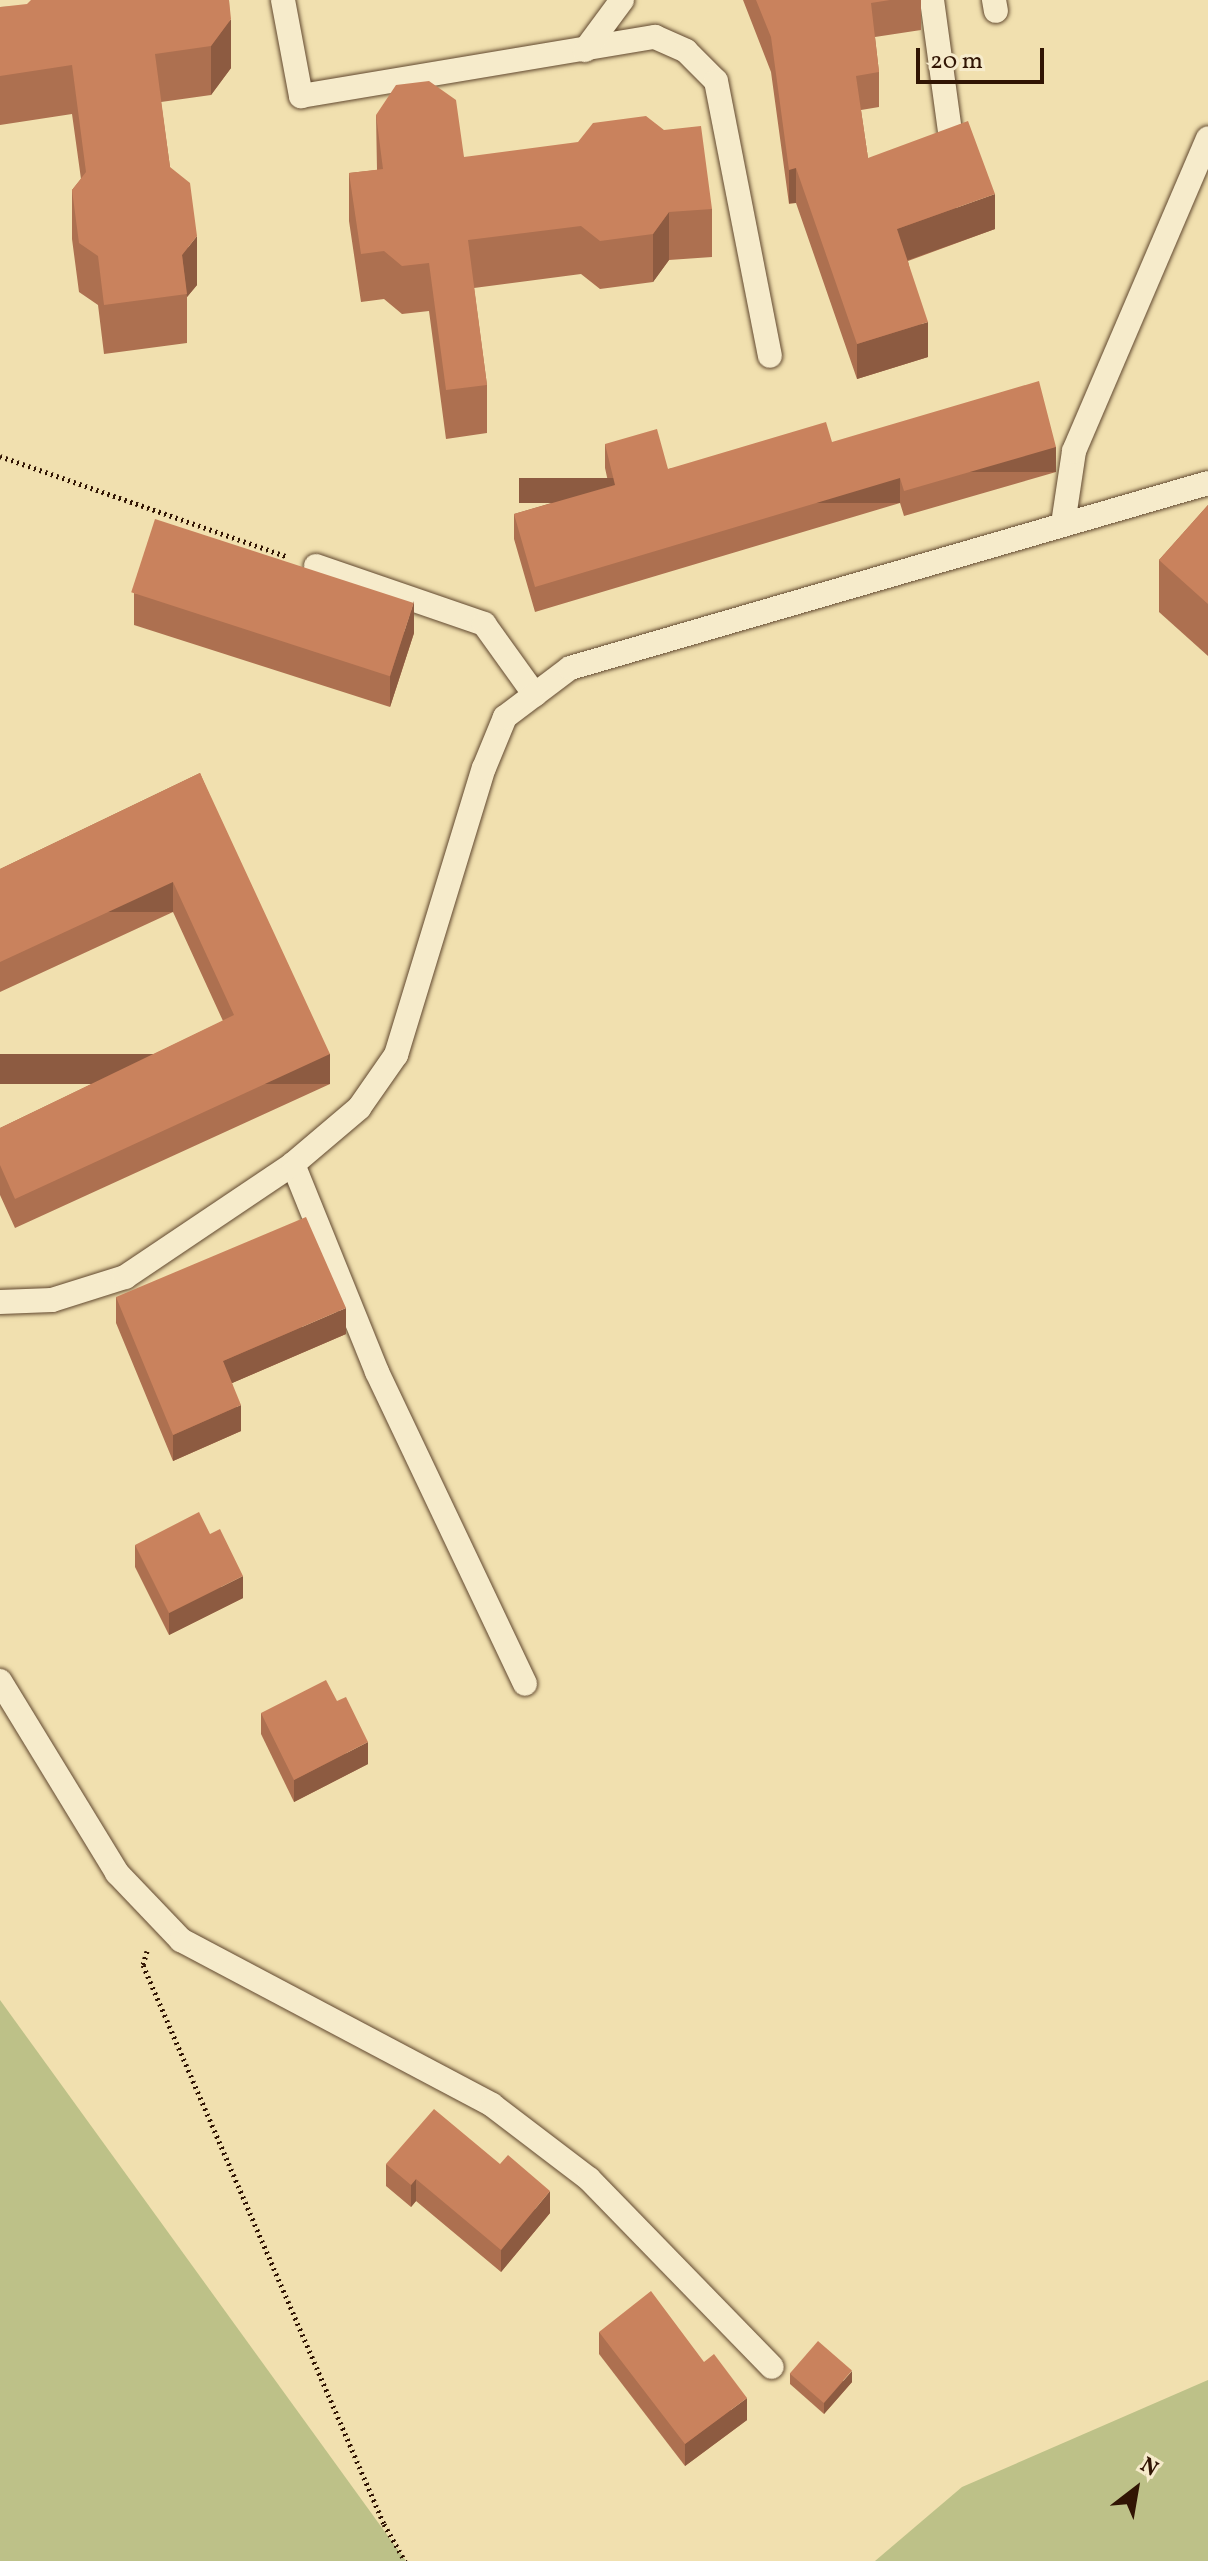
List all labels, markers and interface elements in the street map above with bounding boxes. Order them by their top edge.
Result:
scale bar [920,32,1048,82]
text: 20 m [930,45,983,79]
north arrow [1096,2449,1176,2529]
text: N [1134,2451,1163,2485]

